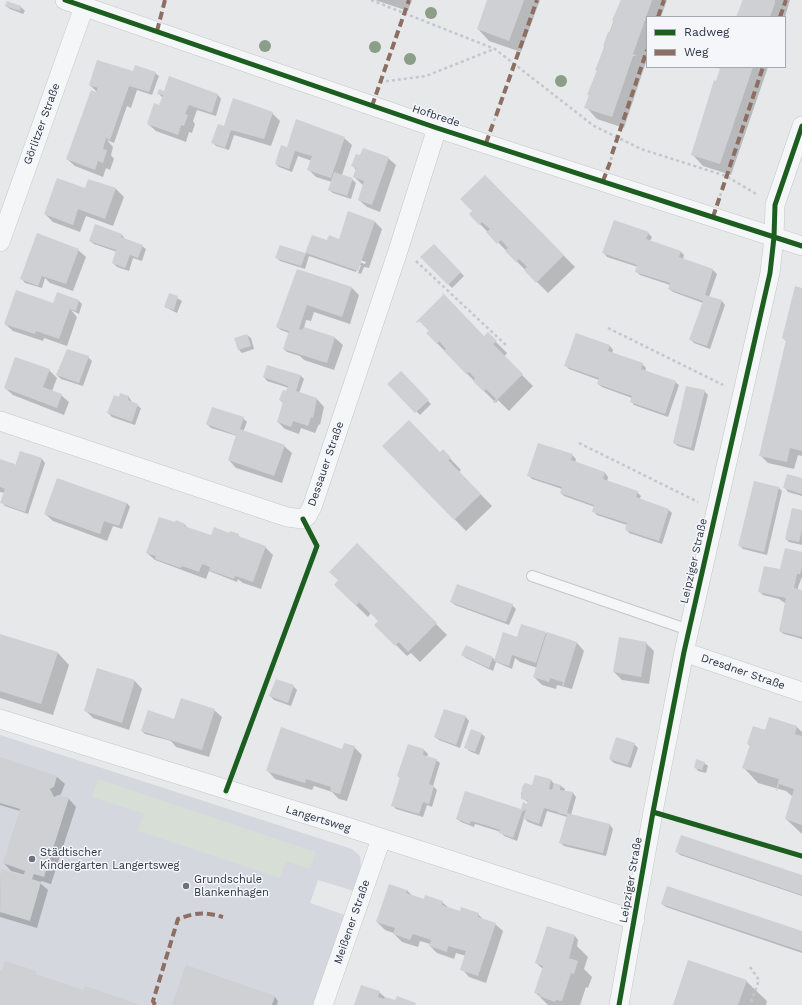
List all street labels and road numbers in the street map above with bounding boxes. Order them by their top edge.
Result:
street label: Görlitzer Straße [21,81,63,167]
street label: Hofbrede [410,102,462,130]
street label: Dessauer Straße [305,420,347,508]
street label: Leipziger Straße [678,517,710,605]
street label: Dresdner Straße [699,651,787,693]
street label: Langertsweg [284,803,352,835]
street label: Leipziger Straße [617,836,645,924]
street label: Meißener Straße [331,878,373,966]

